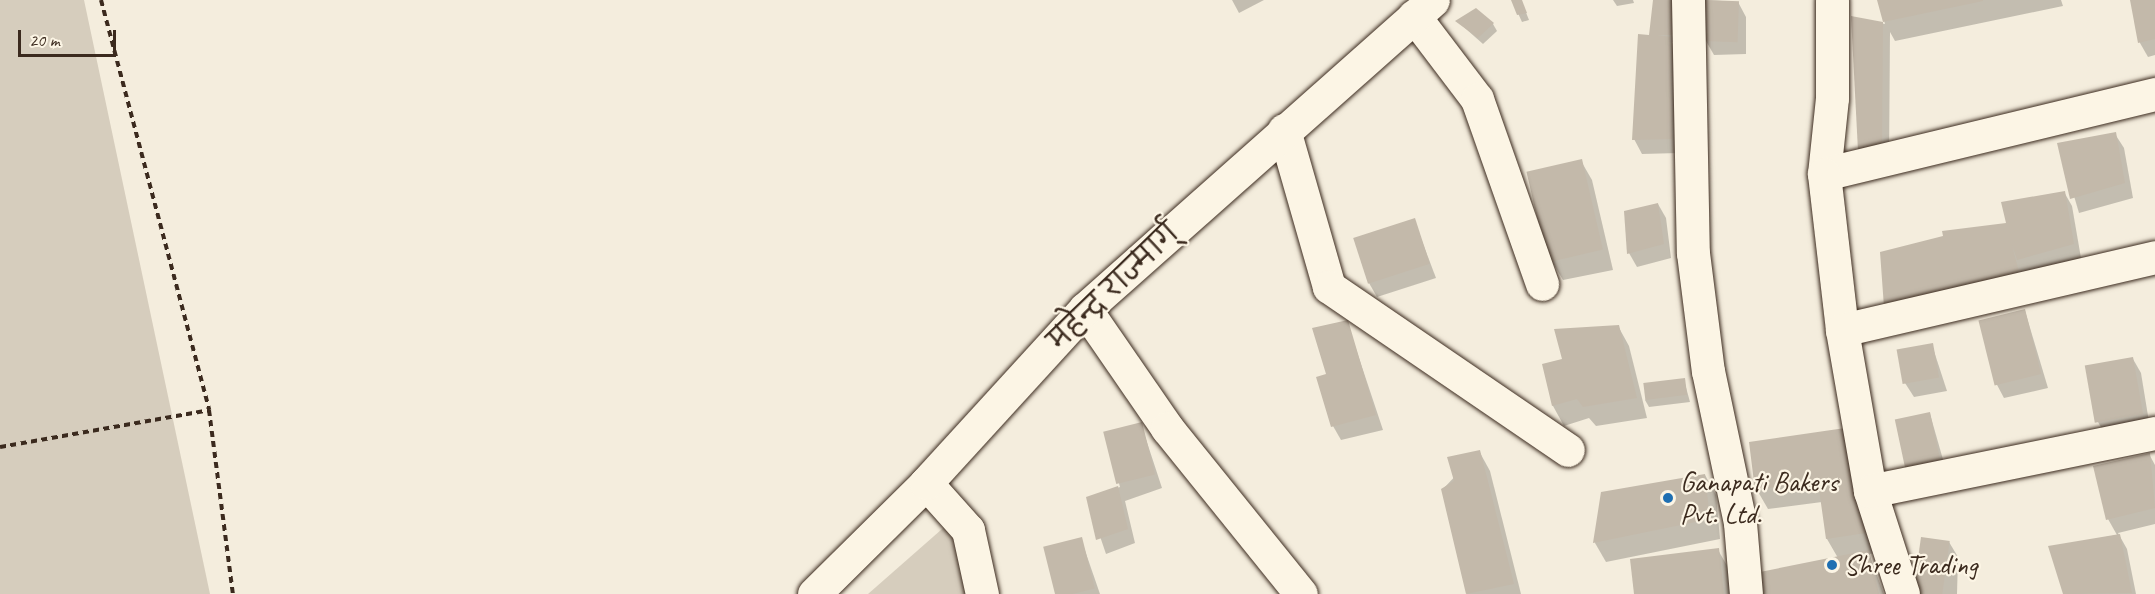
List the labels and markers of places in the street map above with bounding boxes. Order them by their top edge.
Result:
place label: Ganapati Bakers Pvt. Ltd. [1680,465,1839,531]
marker: Ganapati Bakers Pvt. Ltd. [1661,491,1675,505]
place label: Shree Trading [1844,548,1978,582]
marker: Shree Trading [1825,558,1839,572]

